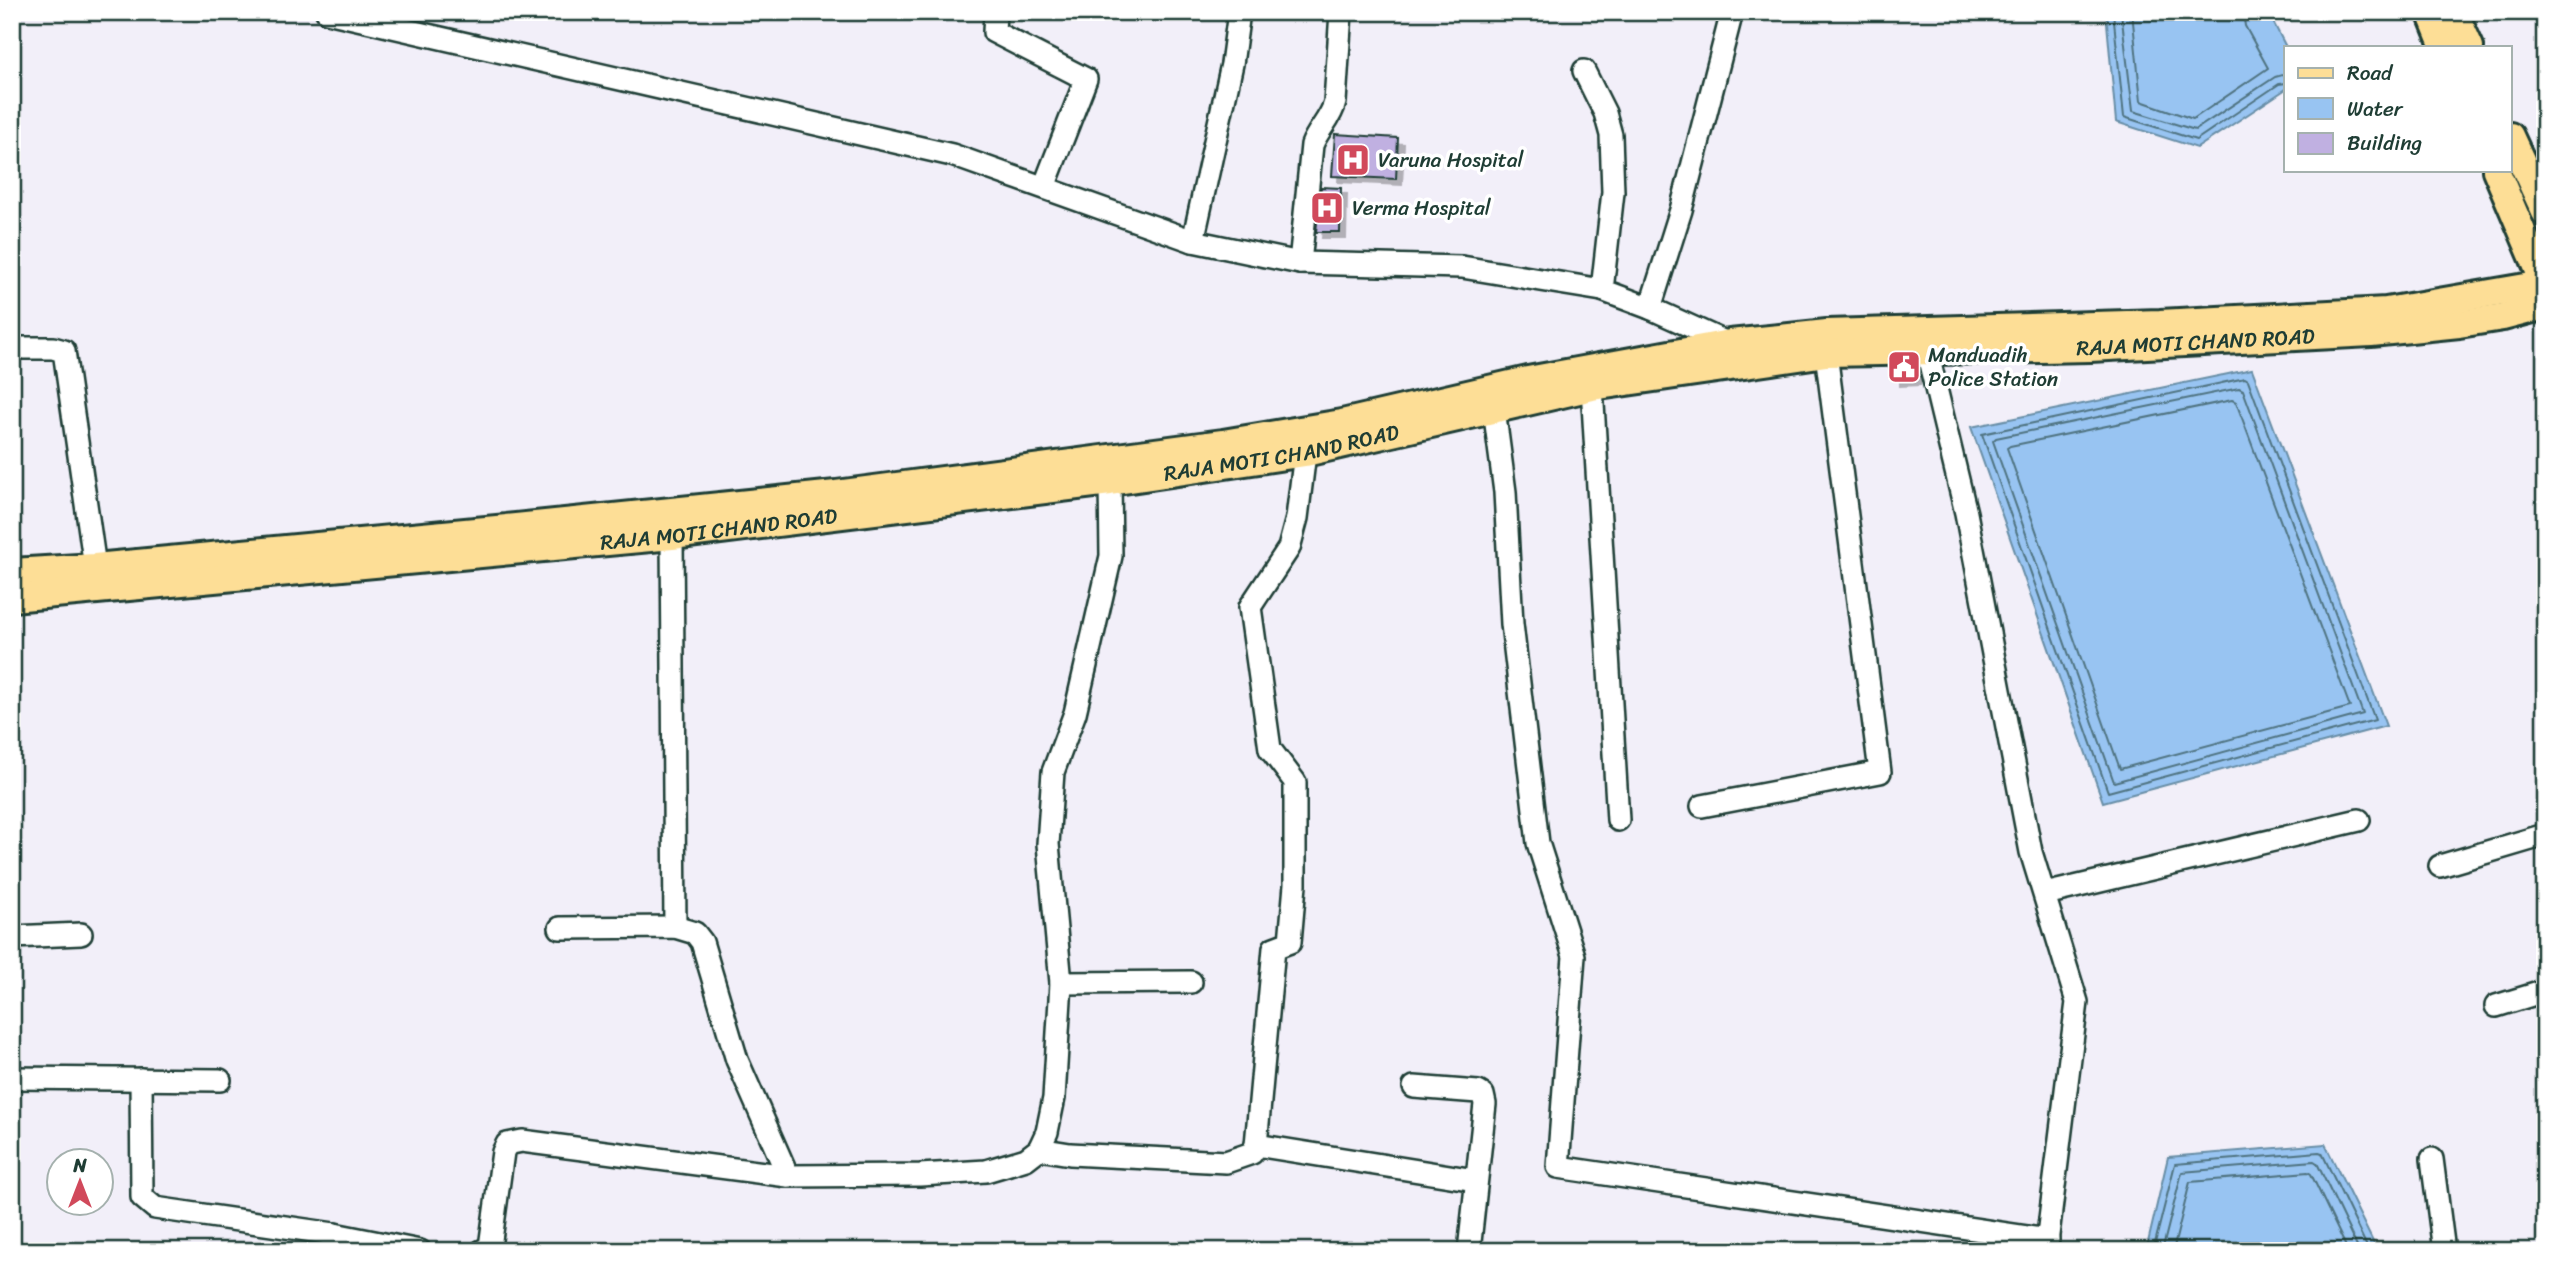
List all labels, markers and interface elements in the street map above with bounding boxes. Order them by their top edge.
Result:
legend [2284,46,2512,172]
text: Road [2347,54,2394,92]
text: Water [2347,90,2404,128]
text: Building [2347,124,2423,162]
hospital icon: Varuna Hospital [1334,141,1372,179]
place label: Varuna Hospital [1378,141,1524,179]
hospital icon: Verma Hospital [1308,189,1346,227]
place label: Verma Hospital [1352,189,1492,227]
street label: RAJA MOTI CHAND ROAD [2076,317,2316,367]
place label: Manduadih Police Station [1928,336,2058,398]
public building icon: Manduadih Police Station [1885,348,1923,386]
street label: RAJA MOTI CHAND ROAD [1161,413,1403,493]
street label: RAJA MOTI CHAND ROAD [598,497,840,562]
north arrow [46,1148,116,1218]
text: N [72,1149,87,1182]

